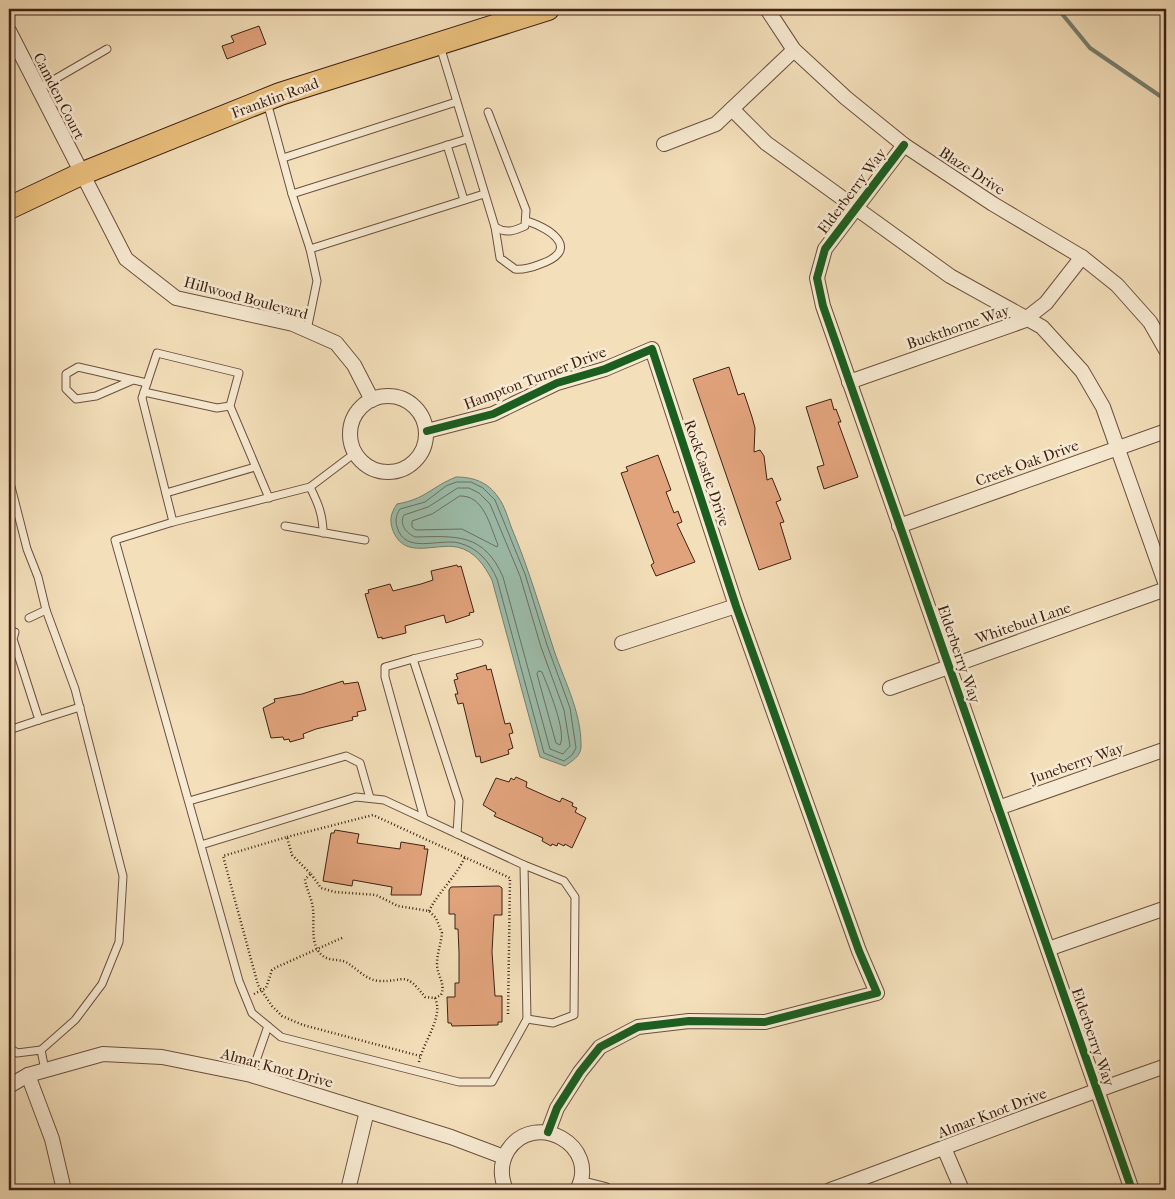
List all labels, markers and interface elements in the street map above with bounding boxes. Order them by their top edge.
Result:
street label: Camden Court [29,50,89,143]
street label: Franklin Road [229,74,322,122]
street label: Blaze Drive [936,143,1009,199]
street label: Elderberry Way [814,144,891,237]
street label: Hillwood Boulevard [182,273,311,323]
street label: Buckthorne Way [904,301,1013,353]
street label: Hampton Turner Drive [461,342,609,413]
street label: RockCastle Drive [680,417,734,529]
street label: Creek Oak Drive [973,436,1082,490]
street label: Whitebud Lane [972,598,1074,648]
street label: Elderberry Way [934,602,985,706]
street label: Juneberry Way [1027,738,1127,788]
street label: Elderberry Way [1068,985,1119,1089]
street label: Almar Knot Drive [218,1044,336,1092]
street label: Almar Knot Drive [934,1084,1050,1142]

